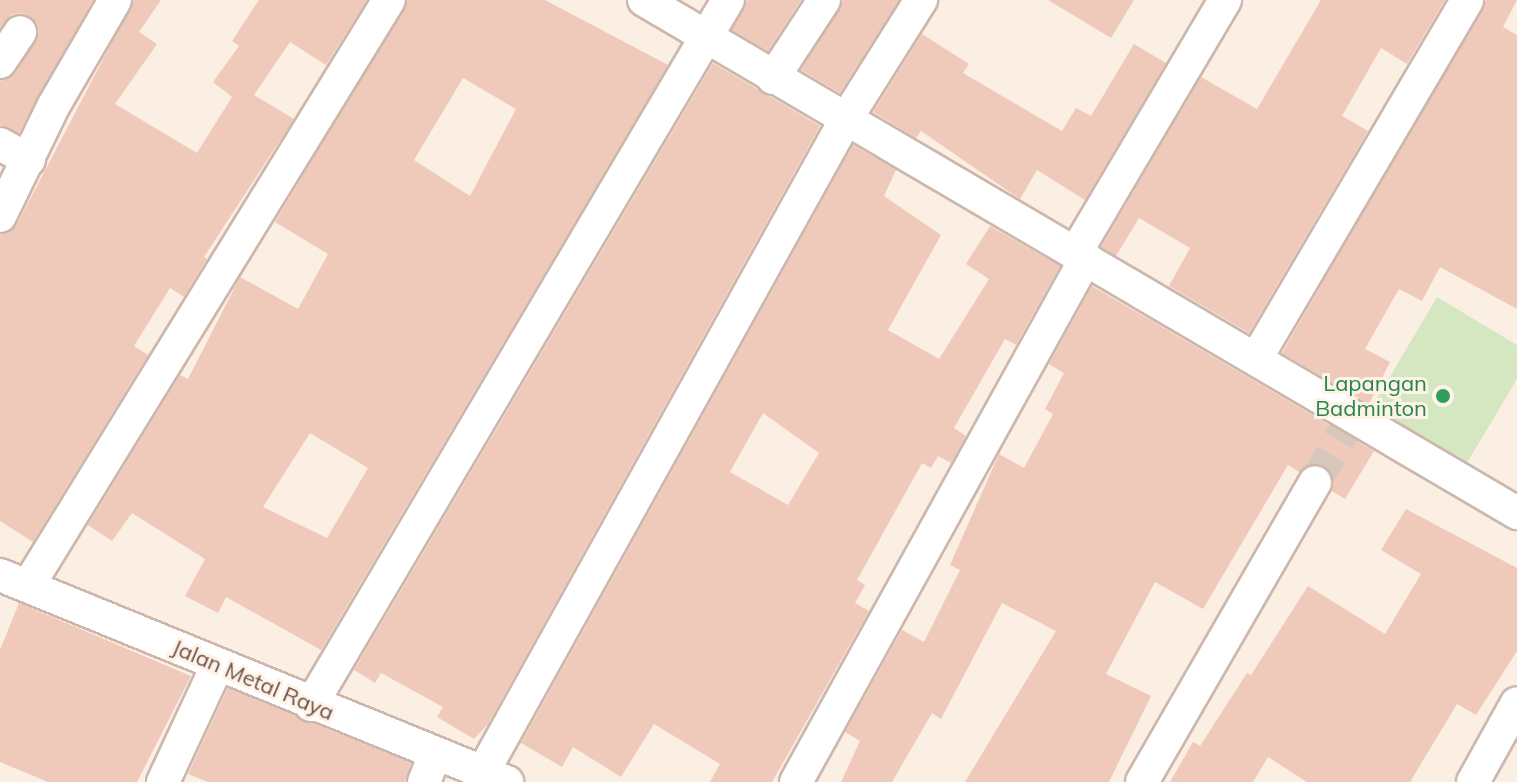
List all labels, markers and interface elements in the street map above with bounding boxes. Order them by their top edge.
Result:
place label: Lapangan Badminton [1315,370,1427,422]
marker: Lapangan Badminton [1434,387,1452,405]
street label: Jalan Metal Raya [168,634,338,726]

